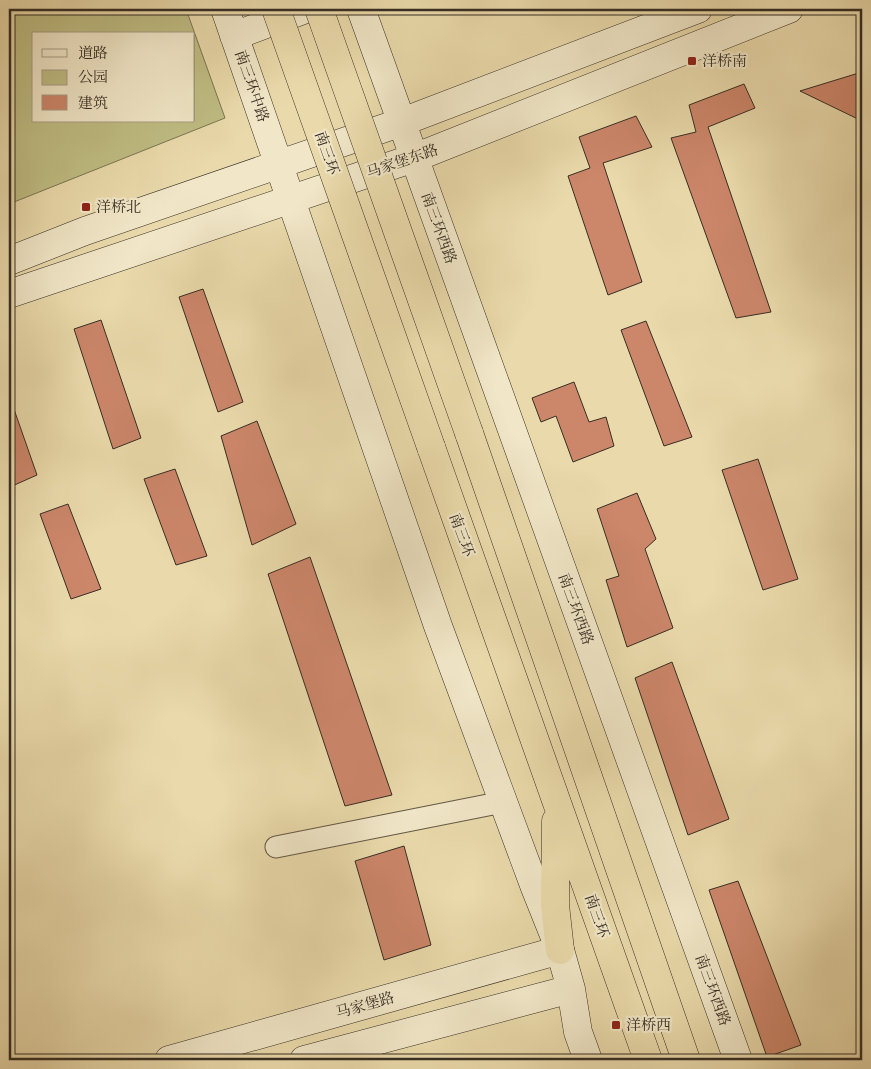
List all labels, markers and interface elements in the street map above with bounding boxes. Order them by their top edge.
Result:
legend [32,32,195,122]
text: 道路 [78,44,108,62]
street label: 南三环中路 [231,48,273,124]
place label: 洋桥南 [702,52,747,70]
marker: 洋桥南 [686,55,698,67]
text: 公园 [78,68,108,86]
text: 建筑 [78,94,108,112]
street label: 南三环 [311,129,343,177]
street label: 马家堡东路 [364,140,440,182]
street label: 南三环西路 [418,190,460,266]
place label: 洋桥北 [96,198,141,216]
marker: 洋桥北 [80,201,92,213]
street label: 南三环 [446,511,478,559]
street label: 南三环西路 [555,571,597,647]
street label: 南三环 [581,892,613,940]
street label: 南三环西路 [692,952,734,1028]
street label: 马家堡路 [334,988,396,1022]
place label: 洋桥西 [626,1016,671,1034]
marker: 洋桥西 [610,1019,622,1031]

